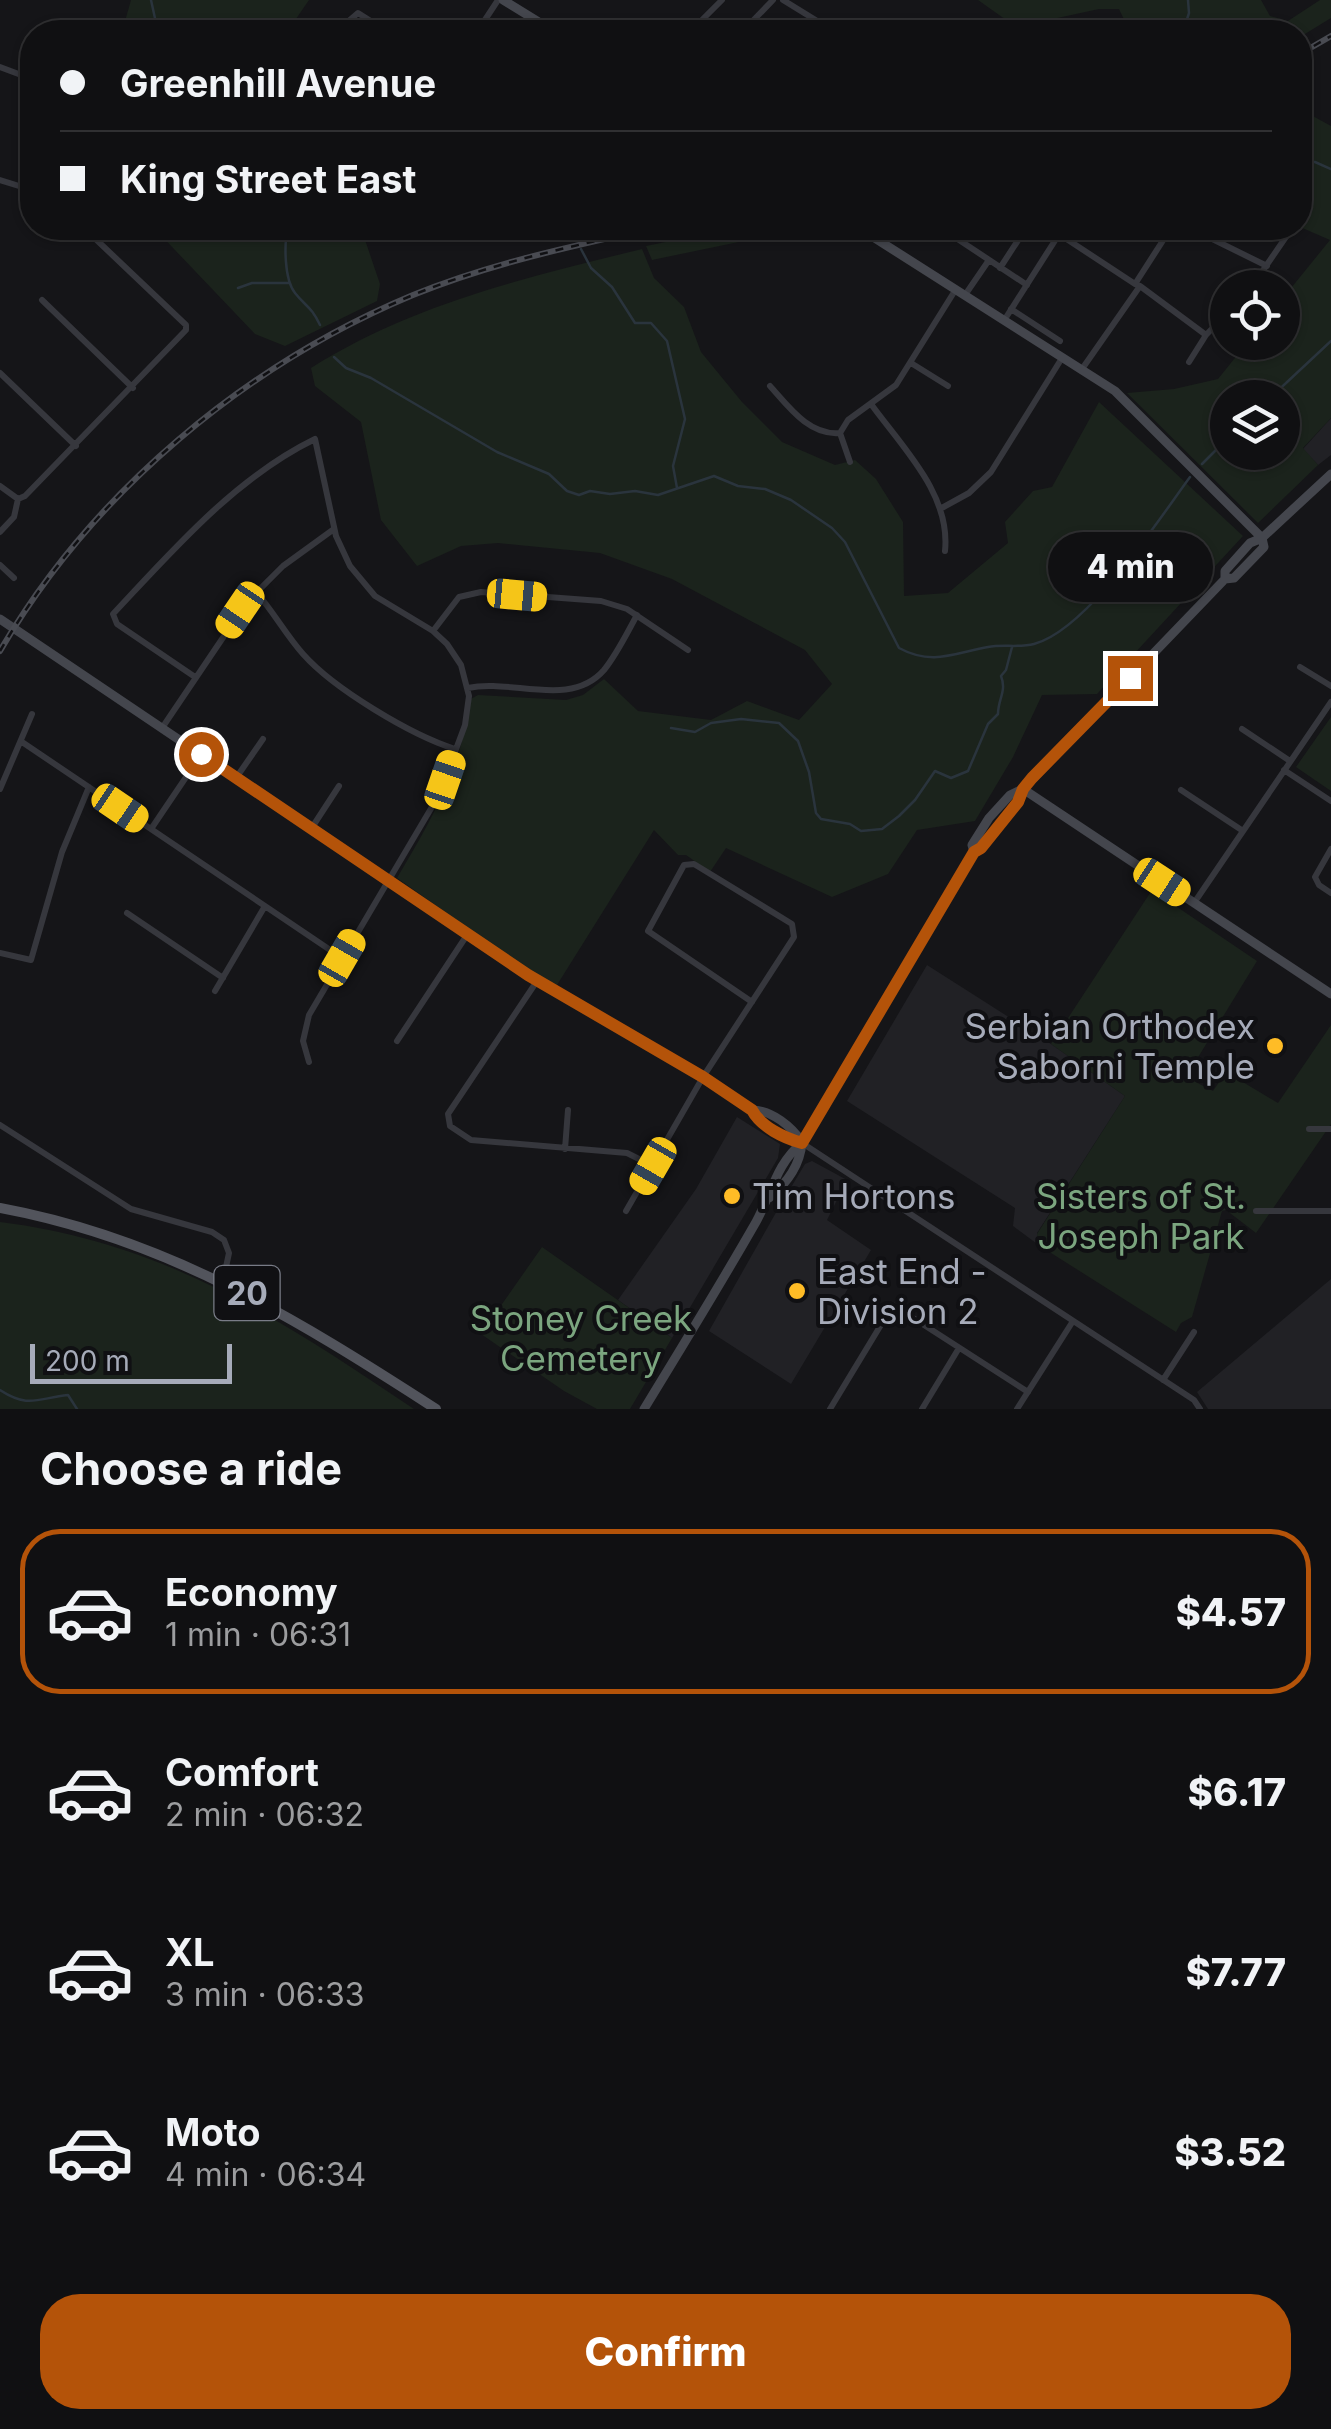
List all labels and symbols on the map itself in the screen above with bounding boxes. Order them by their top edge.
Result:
callout: 4 min [1048,533,1212,603]
car [211,577,269,643]
car [486,577,548,613]
route end [1108,656,1153,701]
route start [179,732,224,777]
car [421,747,469,813]
car [87,779,153,837]
car [1129,853,1195,911]
car [314,925,370,991]
place label: Serbian Orthodex Saborni Temple [965,1005,1255,1087]
marker: Serbian Orthodex Saborni Temple [1264,1035,1286,1057]
car [625,1133,681,1199]
place label: Tim Hortons [752,1175,956,1217]
park label: Sisters of St. Joseph Park [1036,1175,1246,1257]
marker: Tim Hortons [721,1185,743,1207]
place label: East End - Division 2 [817,1250,987,1332]
road number: 20 [214,1266,280,1320]
marker: East End - Division 2 [786,1280,808,1302]
park label: Stoney Creek Cemetery [470,1297,692,1379]
scale bar [30,1339,232,1384]

